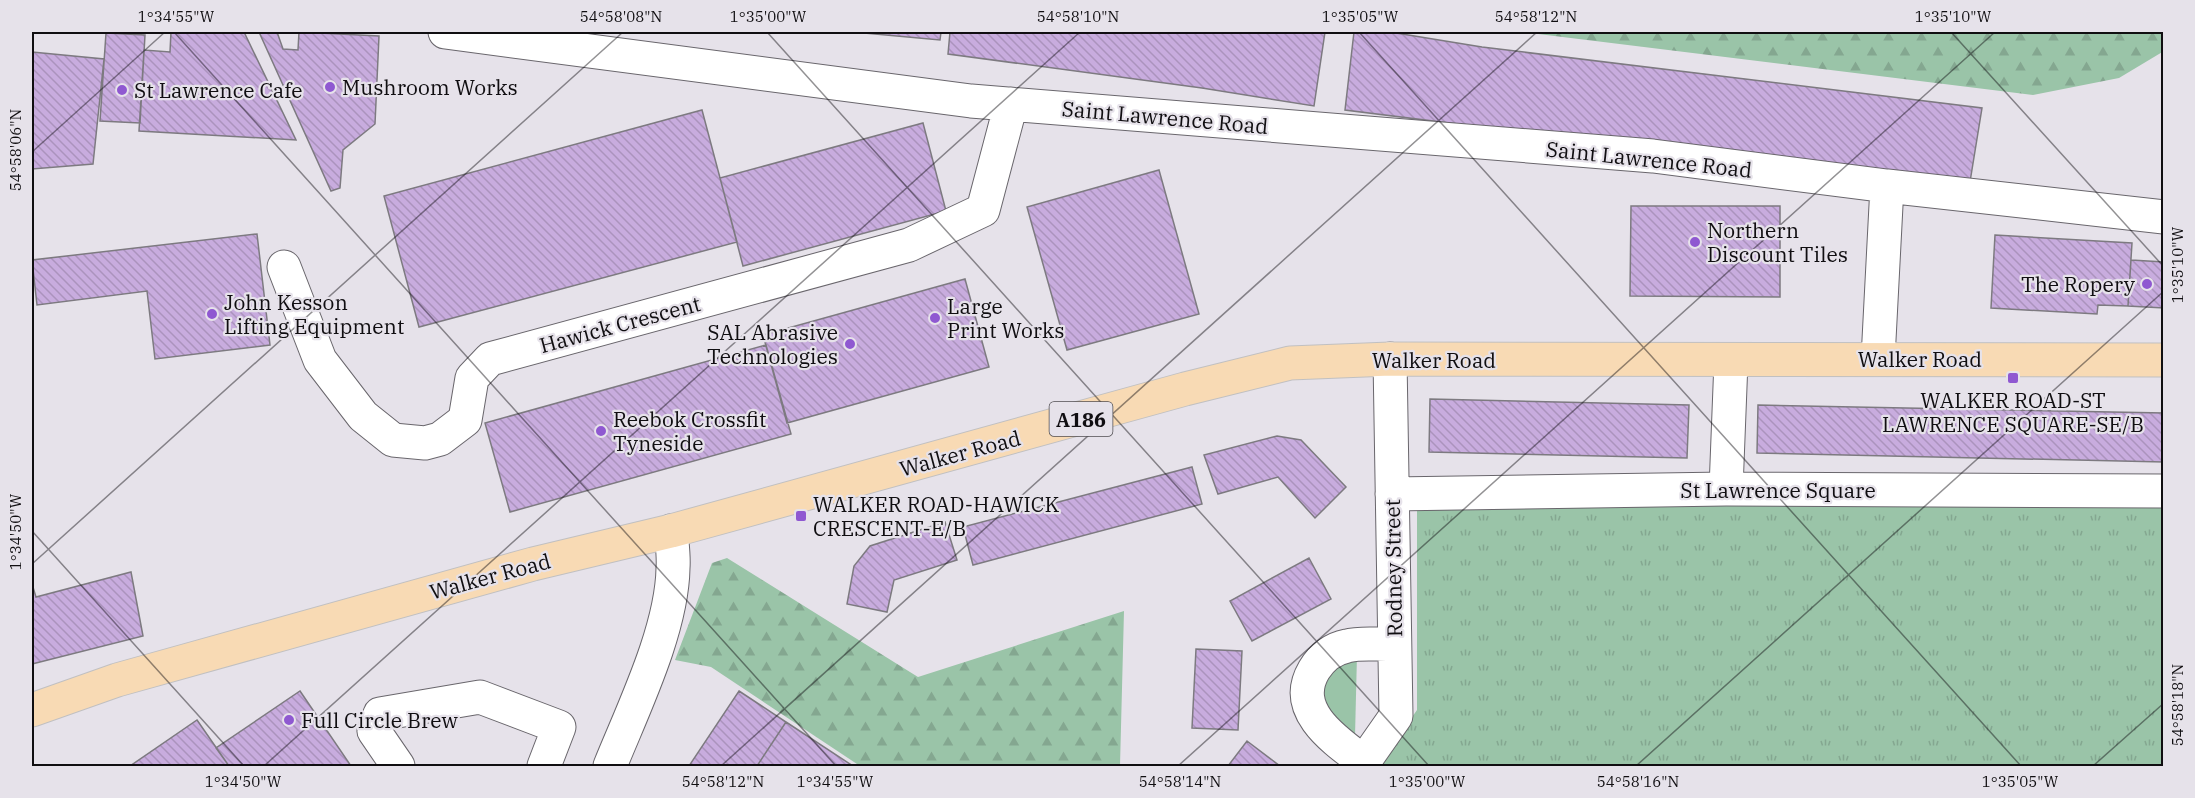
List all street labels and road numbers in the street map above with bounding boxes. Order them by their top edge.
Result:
street label: Saint Lawrence Road [1061,94,1270,140]
street label: Saint Lawrence Road [1545,134,1754,184]
street label: Hawick Crescent [536,289,704,359]
street label: Walker Road [1858,345,1982,373]
street label: Walker Road [1372,346,1496,374]
road number: A186 [1050,402,1112,436]
street label: Walker Road [896,423,1024,483]
street label: St Lawrence Square [1680,476,1876,504]
street label: Rodney Street [1378,499,1408,637]
street label: Walker Road [426,546,554,606]

